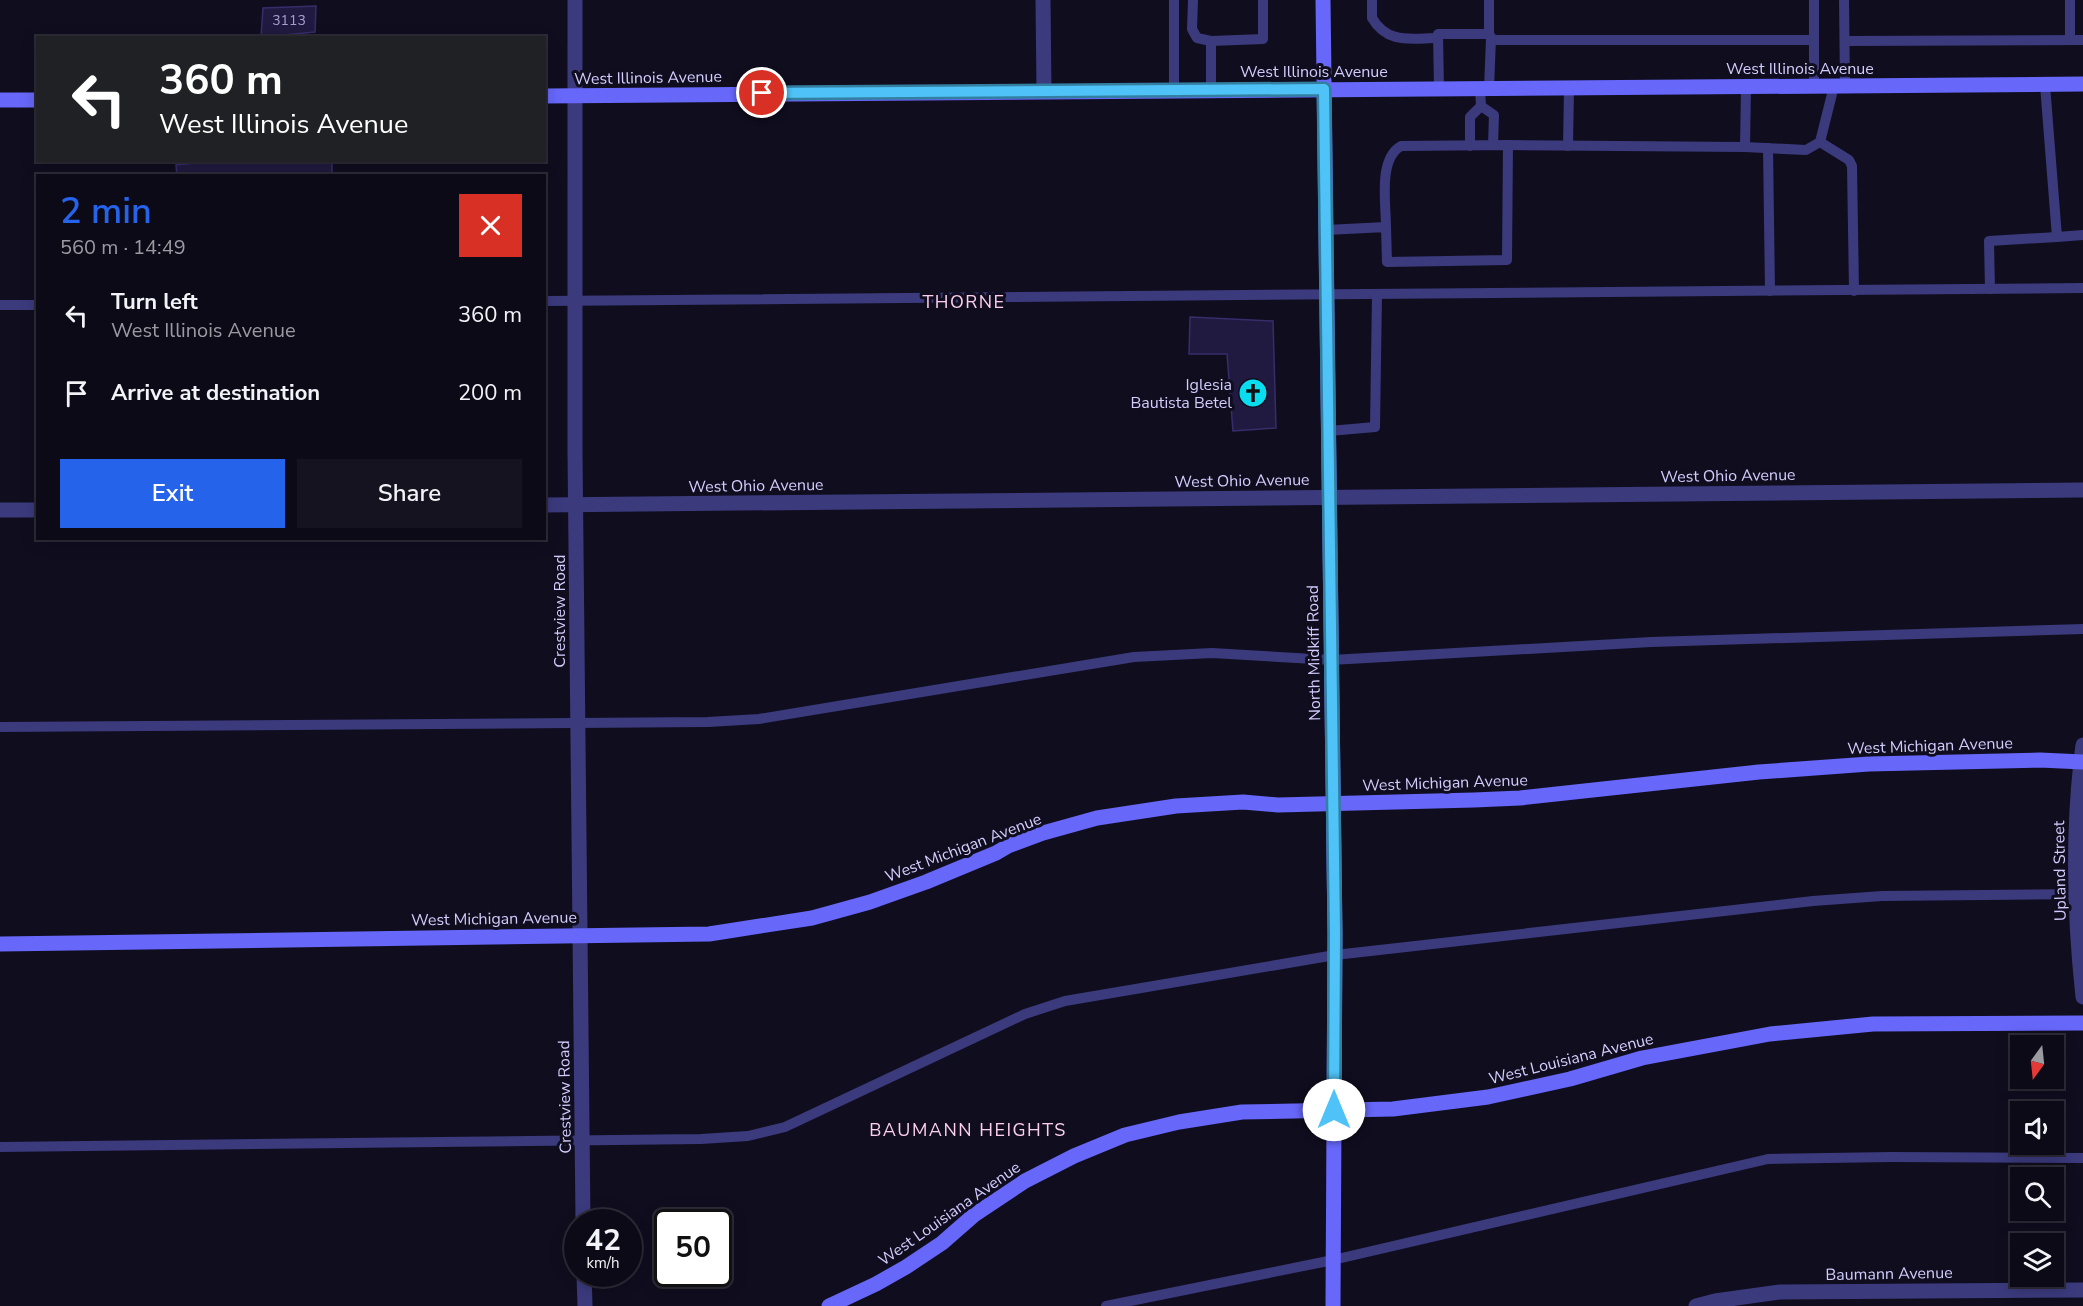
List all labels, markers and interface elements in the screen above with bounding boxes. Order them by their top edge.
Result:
house number: 3113 [272,11,306,30]
text: 360 m [159,52,283,109]
street label: West Illinois Avenue [1726,58,1874,80]
icon: left [60,60,138,138]
street label: West Illinois Avenue [1240,61,1388,83]
street label: West Illinois Avenue [574,66,722,90]
pin [736,67,787,118]
icon: arrive [745,76,778,109]
text: West Illinois Avenue [159,106,408,143]
text: 2 min [60,187,152,236]
button: close [459,194,522,257]
text: 560 m · 14:49 [60,234,186,261]
text: Turn left [111,287,198,317]
district label: THORNE [922,290,1006,314]
icon: left [60,299,93,332]
text: 360 m [458,300,522,330]
text: West Illinois Avenue [111,317,296,344]
place label: Iglesia Bautista Betel [1131,374,1232,414]
icon: arrive [60,377,93,410]
church icon: Iglesia Bautista Betel [1237,377,1269,409]
text: Arrive at destination [111,378,320,408]
text: 200 m [458,378,522,408]
button: Exit [60,459,285,528]
button: Share [297,459,522,528]
street label: West Ohio Avenue [1660,464,1796,488]
street label: West Ohio Avenue [1174,469,1310,493]
street label: West Ohio Avenue [688,474,824,498]
street label: Crestview Road [549,554,571,668]
street label: North Midkiff Road [1302,585,1326,721]
street label: West Michigan Avenue [1847,732,2013,760]
street label: West Michigan Avenue [1362,769,1528,797]
street label: West Michigan Avenue [882,808,1045,888]
street label: Upland Street [2048,820,2072,921]
street label: West Michigan Avenue [411,907,577,931]
street label: West Louisiana Avenue [1487,1028,1656,1090]
north arrow [2010,1035,2064,1089]
map controls [2010,1035,2064,1287]
street label: Crestview Road [553,1040,577,1154]
position arrow [1302,1078,1366,1142]
button: sound [2010,1101,2064,1155]
district label: BAUMANN HEIGHTS [869,1118,1067,1142]
street label: West Louisiana Avenue [874,1156,1025,1271]
button: search [2010,1167,2064,1221]
speed limit sign: 50 [654,1209,732,1287]
text: 42 [585,1220,621,1261]
button: layers [2010,1233,2064,1287]
text: km/h [586,1253,620,1273]
street label: Baumann Avenue [1825,1262,1953,1286]

